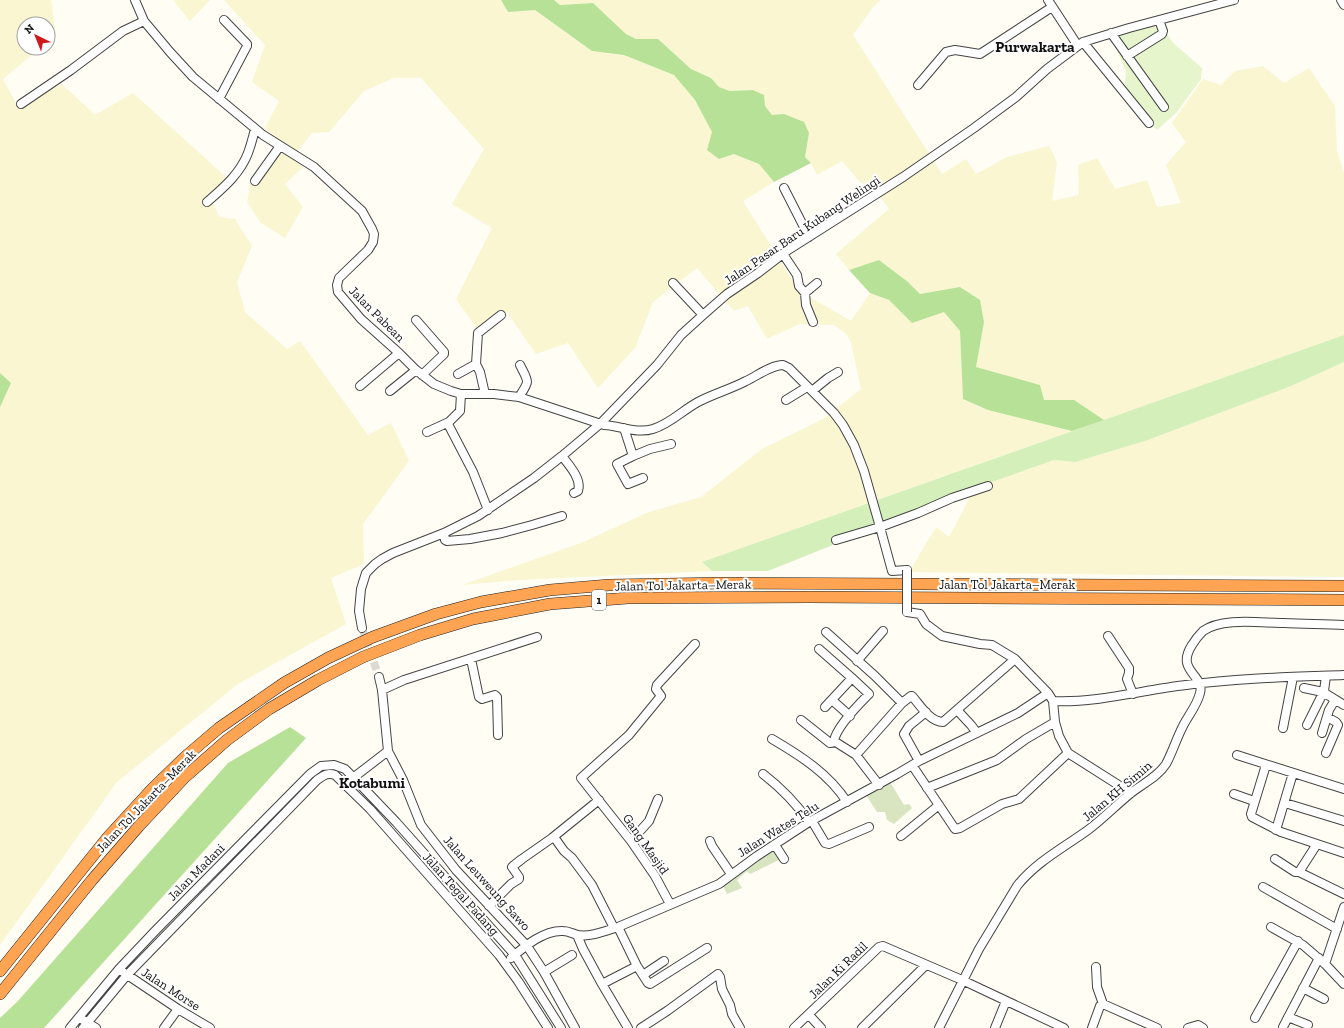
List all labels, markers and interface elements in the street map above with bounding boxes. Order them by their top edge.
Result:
north arrow [16,16,56,56]
text: N [22,21,37,37]
district label: Purwakarta [995,38,1075,56]
street label: Jalan Pasar Baru Kubang Welingi [721,172,883,288]
street label: Jalan Pabean [346,283,408,345]
street label: Jalan Tol Jakarta–Merak [615,576,752,594]
street label: Jalan Tol Jakarta–Merak [939,577,1076,592]
road number: 1 [592,590,606,610]
street label: Jalan Tol Jakarta–Merak [93,746,199,855]
street label: Jalan KH Simin [1079,757,1155,824]
district label: Kotabumi [339,774,406,792]
street label: Jalan Wates Telu [735,798,822,860]
street label: Gang Masjid [619,811,672,878]
street label: Jalan Leuweung Sawo [440,832,534,934]
street label: Jalan Madani [164,840,228,904]
street label: Jalan Tegal Padang [420,849,502,939]
street label: Jalan Ki Radil [806,938,871,1002]
street label: Jalan Morse [139,964,203,1014]

